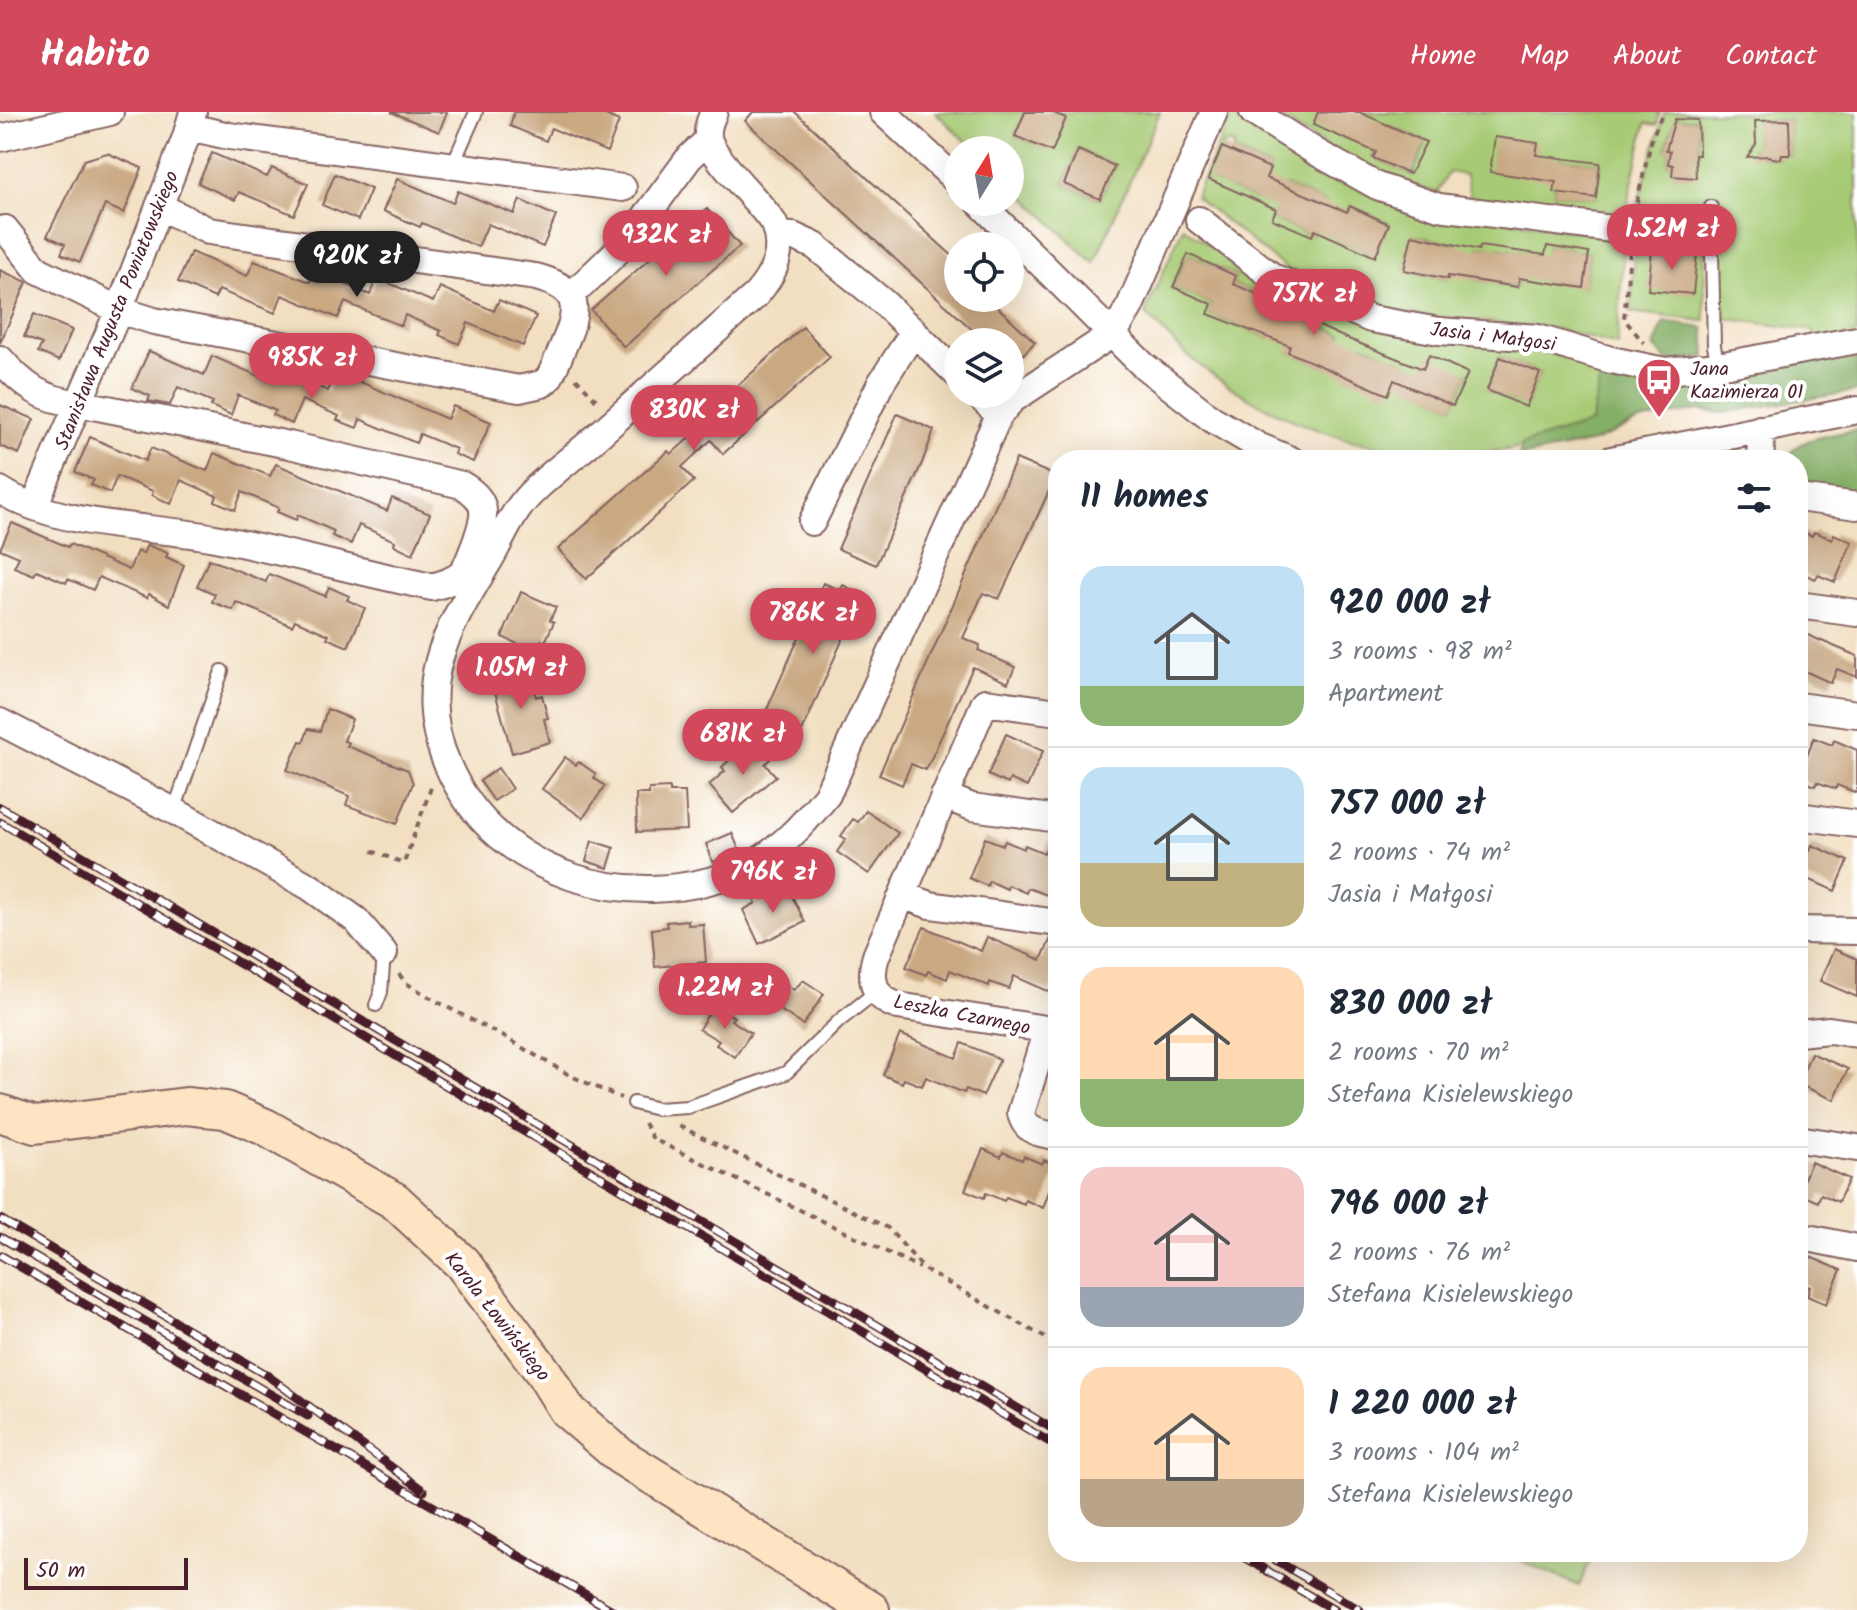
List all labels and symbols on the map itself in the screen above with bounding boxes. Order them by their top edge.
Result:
north arrow [944,136,1024,216]
street label: Stanisława Augusta Poniatowskiego [47,166,189,455]
pin: 1.52M zł [1589,204,1755,272]
pin: 932K zł [592,210,740,278]
pin: 920K zł [283,231,431,299]
pin: 757K zł [1240,269,1388,337]
street label: Jasia i Małgosi [1428,314,1559,362]
pin: 985K zł [238,333,386,401]
place label: Jana Kazimierza 01 [1690,354,1804,409]
bus stop icon: Jana Kazimierza 01 [1635,356,1683,419]
pin: 830K zł [620,385,768,453]
pin: 786K zł [739,588,887,656]
pin: 1.05M zł [438,643,604,711]
pin: 681K zł [669,709,817,777]
pin: 796K zł [699,847,847,915]
pin: 1.22M zł [642,963,808,1031]
street label: Leszka Czarnego [890,987,1033,1045]
street label: Karola Łowińskiego [435,1245,558,1389]
scale bar [24,1554,188,1590]

